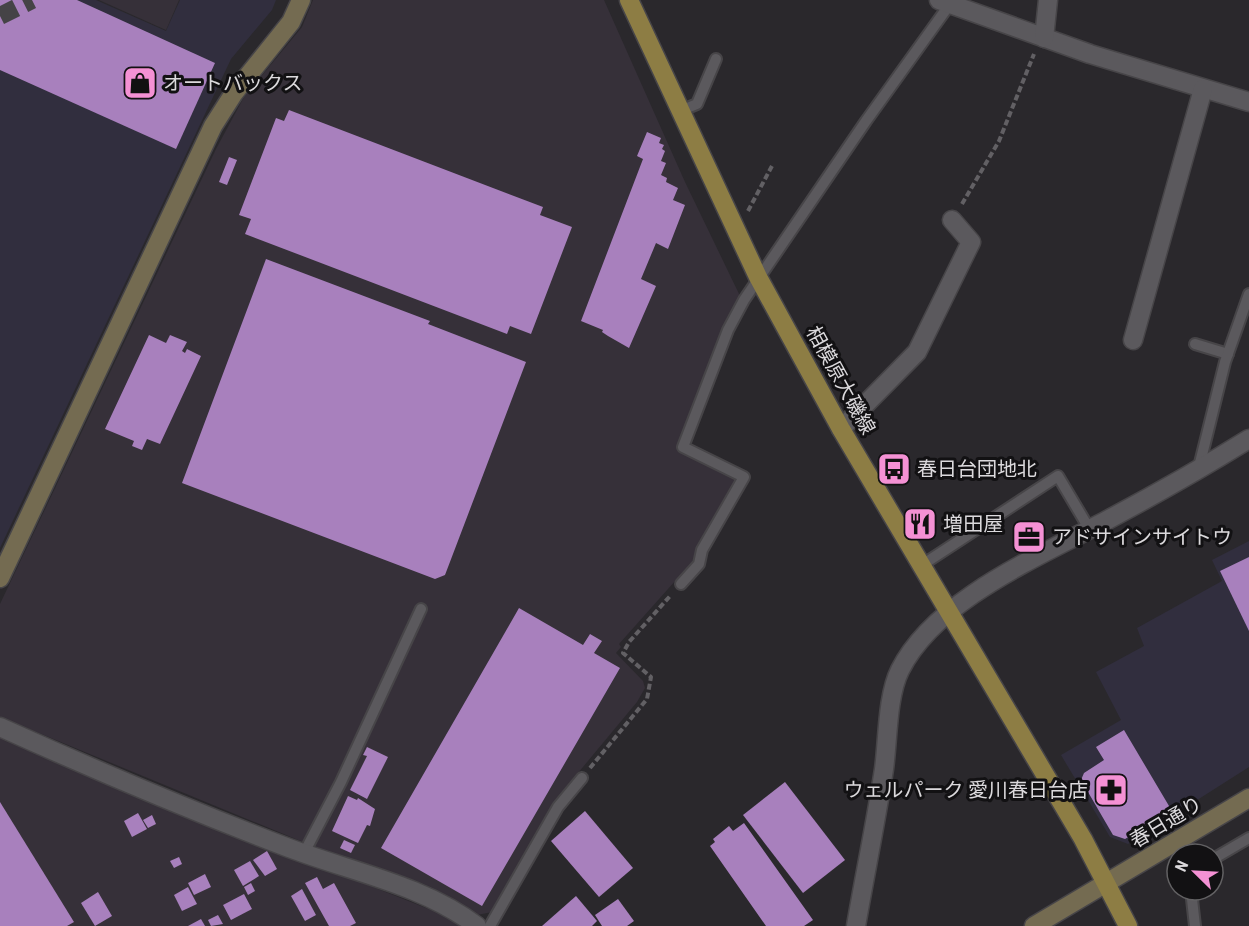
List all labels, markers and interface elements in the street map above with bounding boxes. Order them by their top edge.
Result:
shop icon: オートバックス [122,65,158,101]
place label: オートバックス [163,71,302,95]
street label: 相模原大磯線 [801,322,881,438]
bus stop icon: 春日台団地北 [876,451,912,487]
place label: 春日台団地北 [917,457,1037,481]
restaurant icon: 増田屋 [902,506,938,542]
place label: 増田屋 [943,512,1003,536]
office icon: アドサインサイトウ [1011,519,1047,555]
place label: アドサインサイトウ [1052,525,1232,549]
pharmacy icon: ウェルパーク 愛川春日台店 [1093,772,1129,808]
place label: ウェルパーク 愛川春日台店 [843,778,1088,802]
street label: 春日通り [1126,791,1206,853]
north arrow [1165,842,1225,902]
text: N [1171,858,1192,874]

